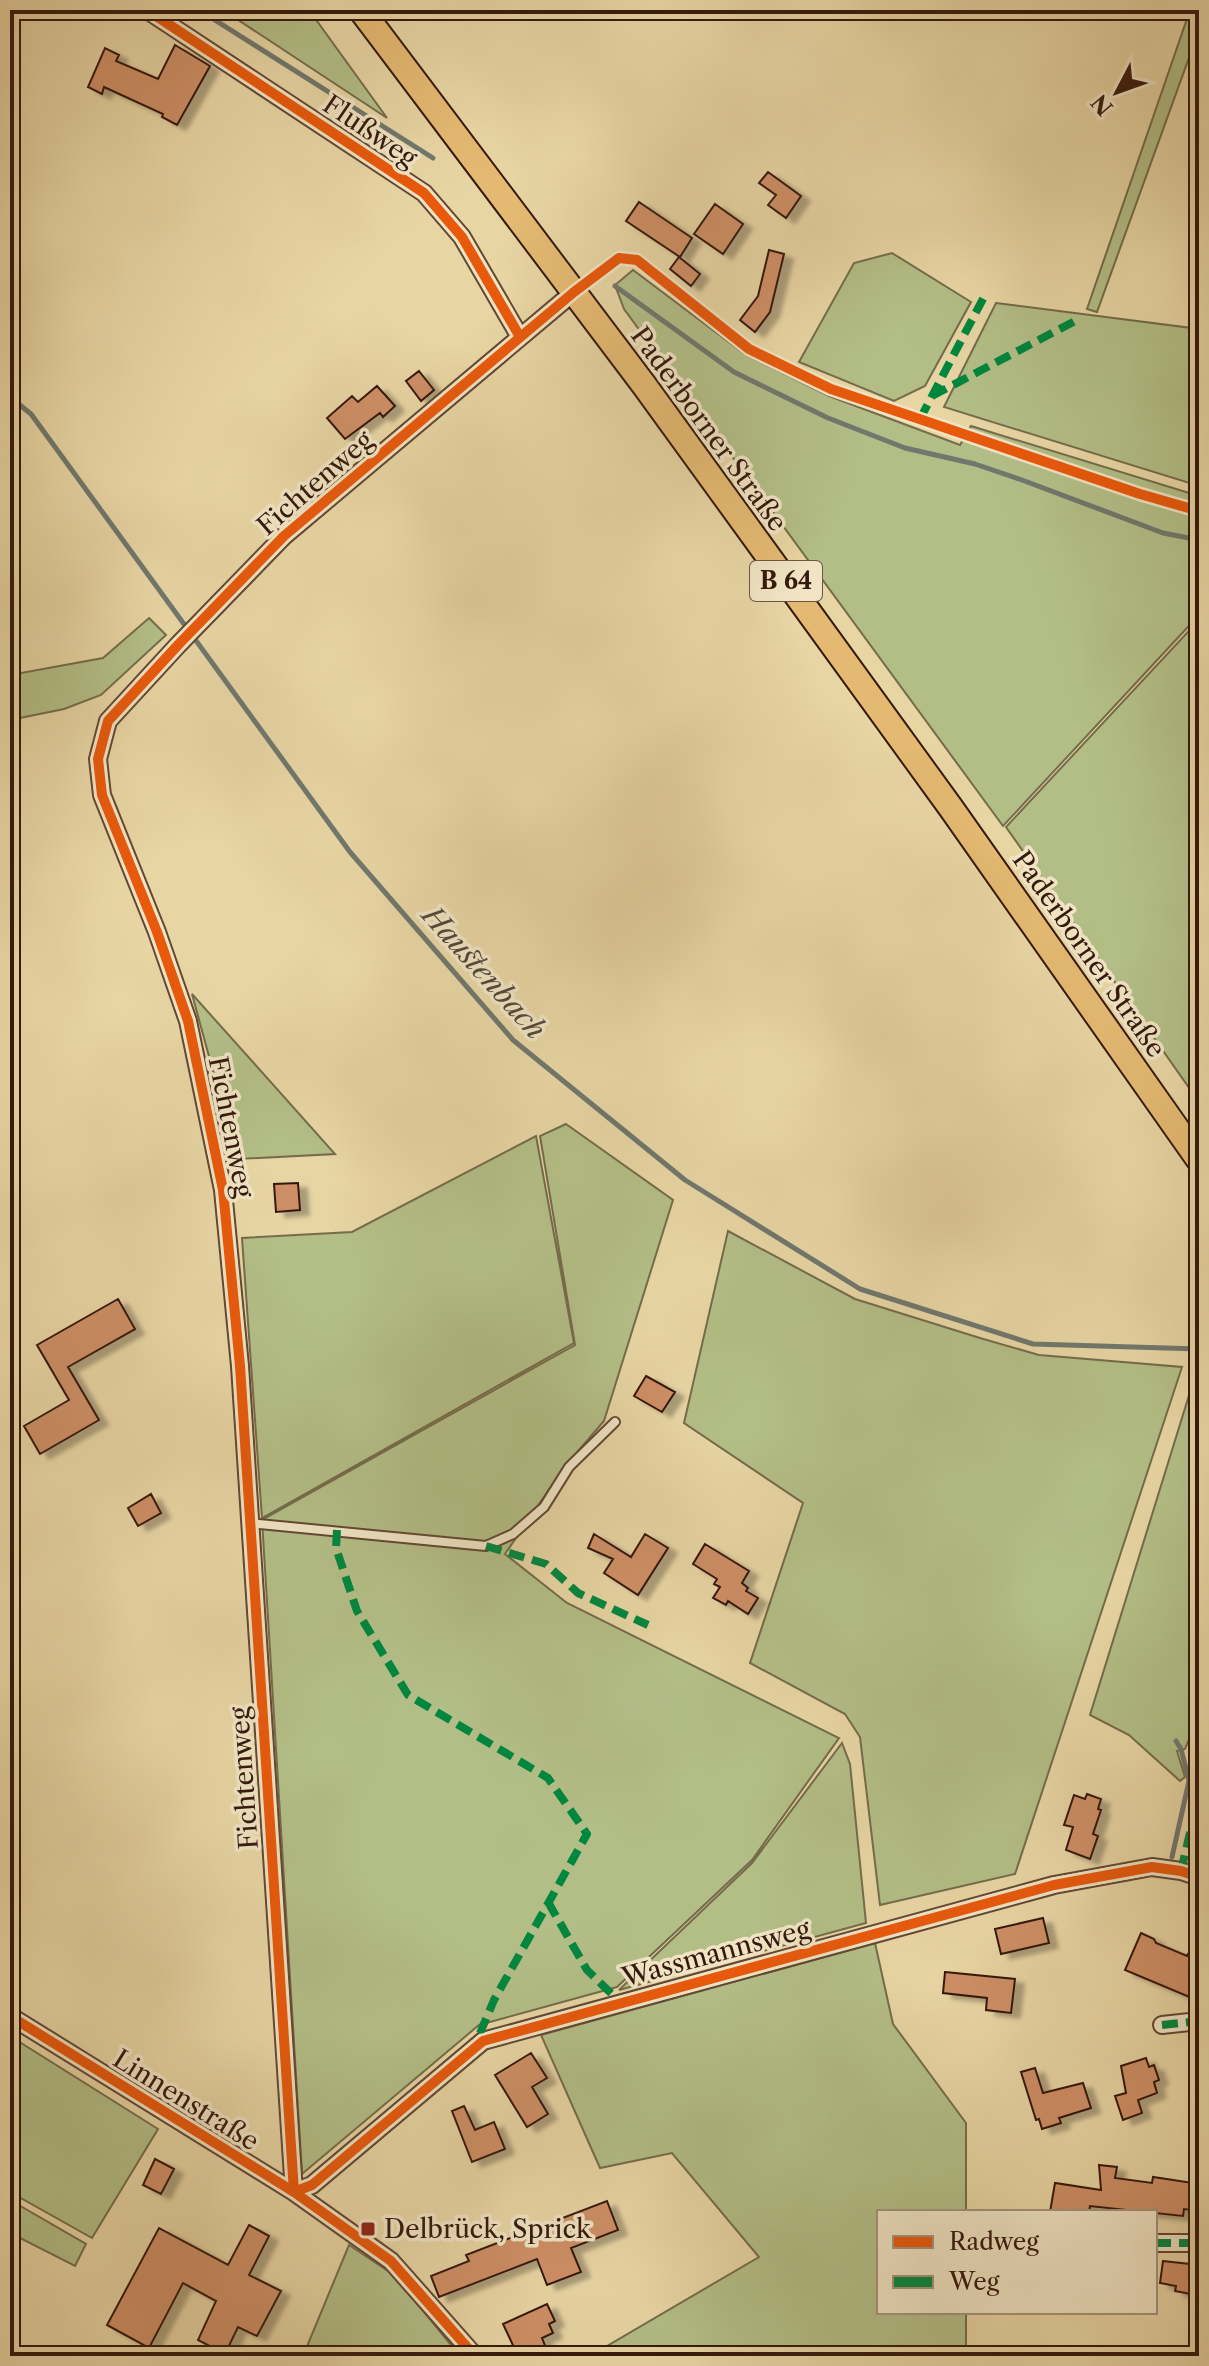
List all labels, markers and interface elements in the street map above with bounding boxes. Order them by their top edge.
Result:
north arrow [1077,52,1157,132]
street label: Flußweg [317,88,423,174]
text: N [1086,89,1119,121]
street label: Paderborner Straße [624,321,794,537]
street label: Fichtenweg [250,424,380,542]
road number: B 64 [750,561,822,601]
street label: Paderborner Straße [1006,845,1172,1063]
water label: Haustenbach [414,897,553,1046]
street label: Fichtenweg [202,1054,260,1201]
street label: Fichtenweg [223,1705,265,1851]
street label: Wassmannsweg [618,1912,814,1994]
street label: Linnenstraße [107,2042,265,2158]
legend [877,2210,1157,2314]
place label: Delbrück, Sprick [384,2213,592,2245]
marker: Delbrück, Sprick [359,2220,377,2238]
text: Radweg [949,2227,1039,2256]
text: Weg [948,2267,1000,2296]

